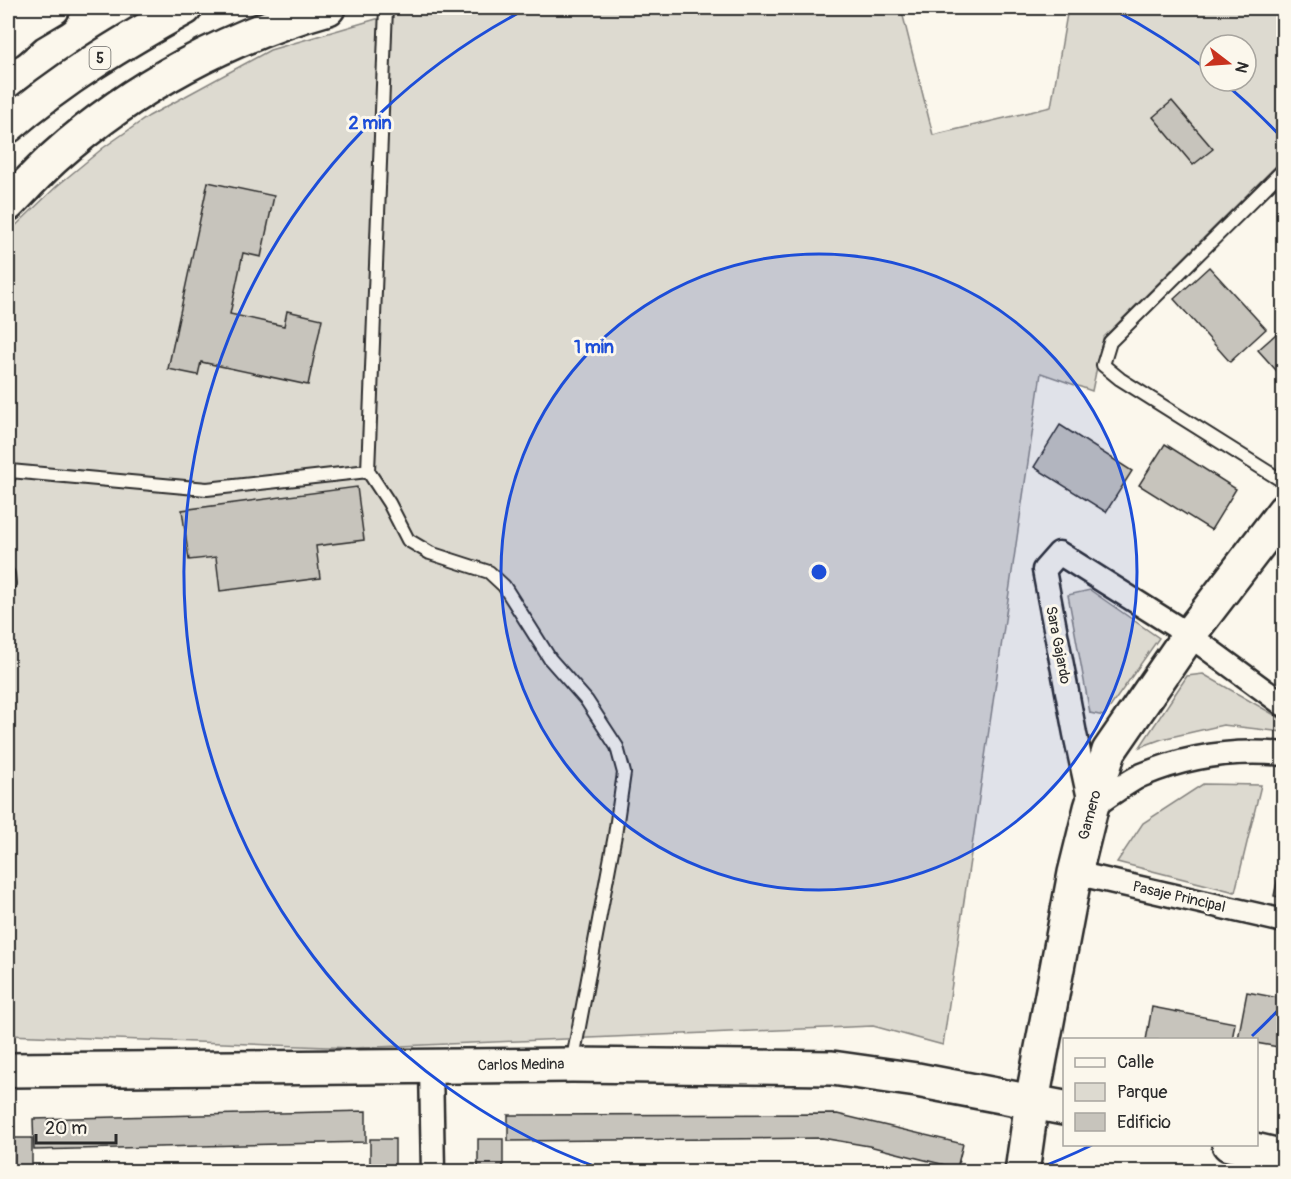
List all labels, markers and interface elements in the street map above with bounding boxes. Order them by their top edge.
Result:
north arrow [1198,33,1258,93]
road number: 5 [90,47,110,69]
text: N [1230,59,1253,75]
text: 2 min [348,112,392,135]
text: 1 min [574,336,614,359]
centre of rings [809,562,829,582]
street label: Sara Gajardo [1041,605,1075,685]
street label: Gamero [1074,788,1106,842]
street label: Pasaje Principal [1131,877,1227,917]
legend [1063,1038,1258,1146]
text: Calle [1117,1051,1154,1074]
street label: Carlos Medina [477,1055,565,1075]
text: Parque [1117,1081,1167,1104]
scale bar [36,1107,116,1145]
text: Edificio [1117,1111,1171,1134]
text: 20 m [45,1117,87,1140]

